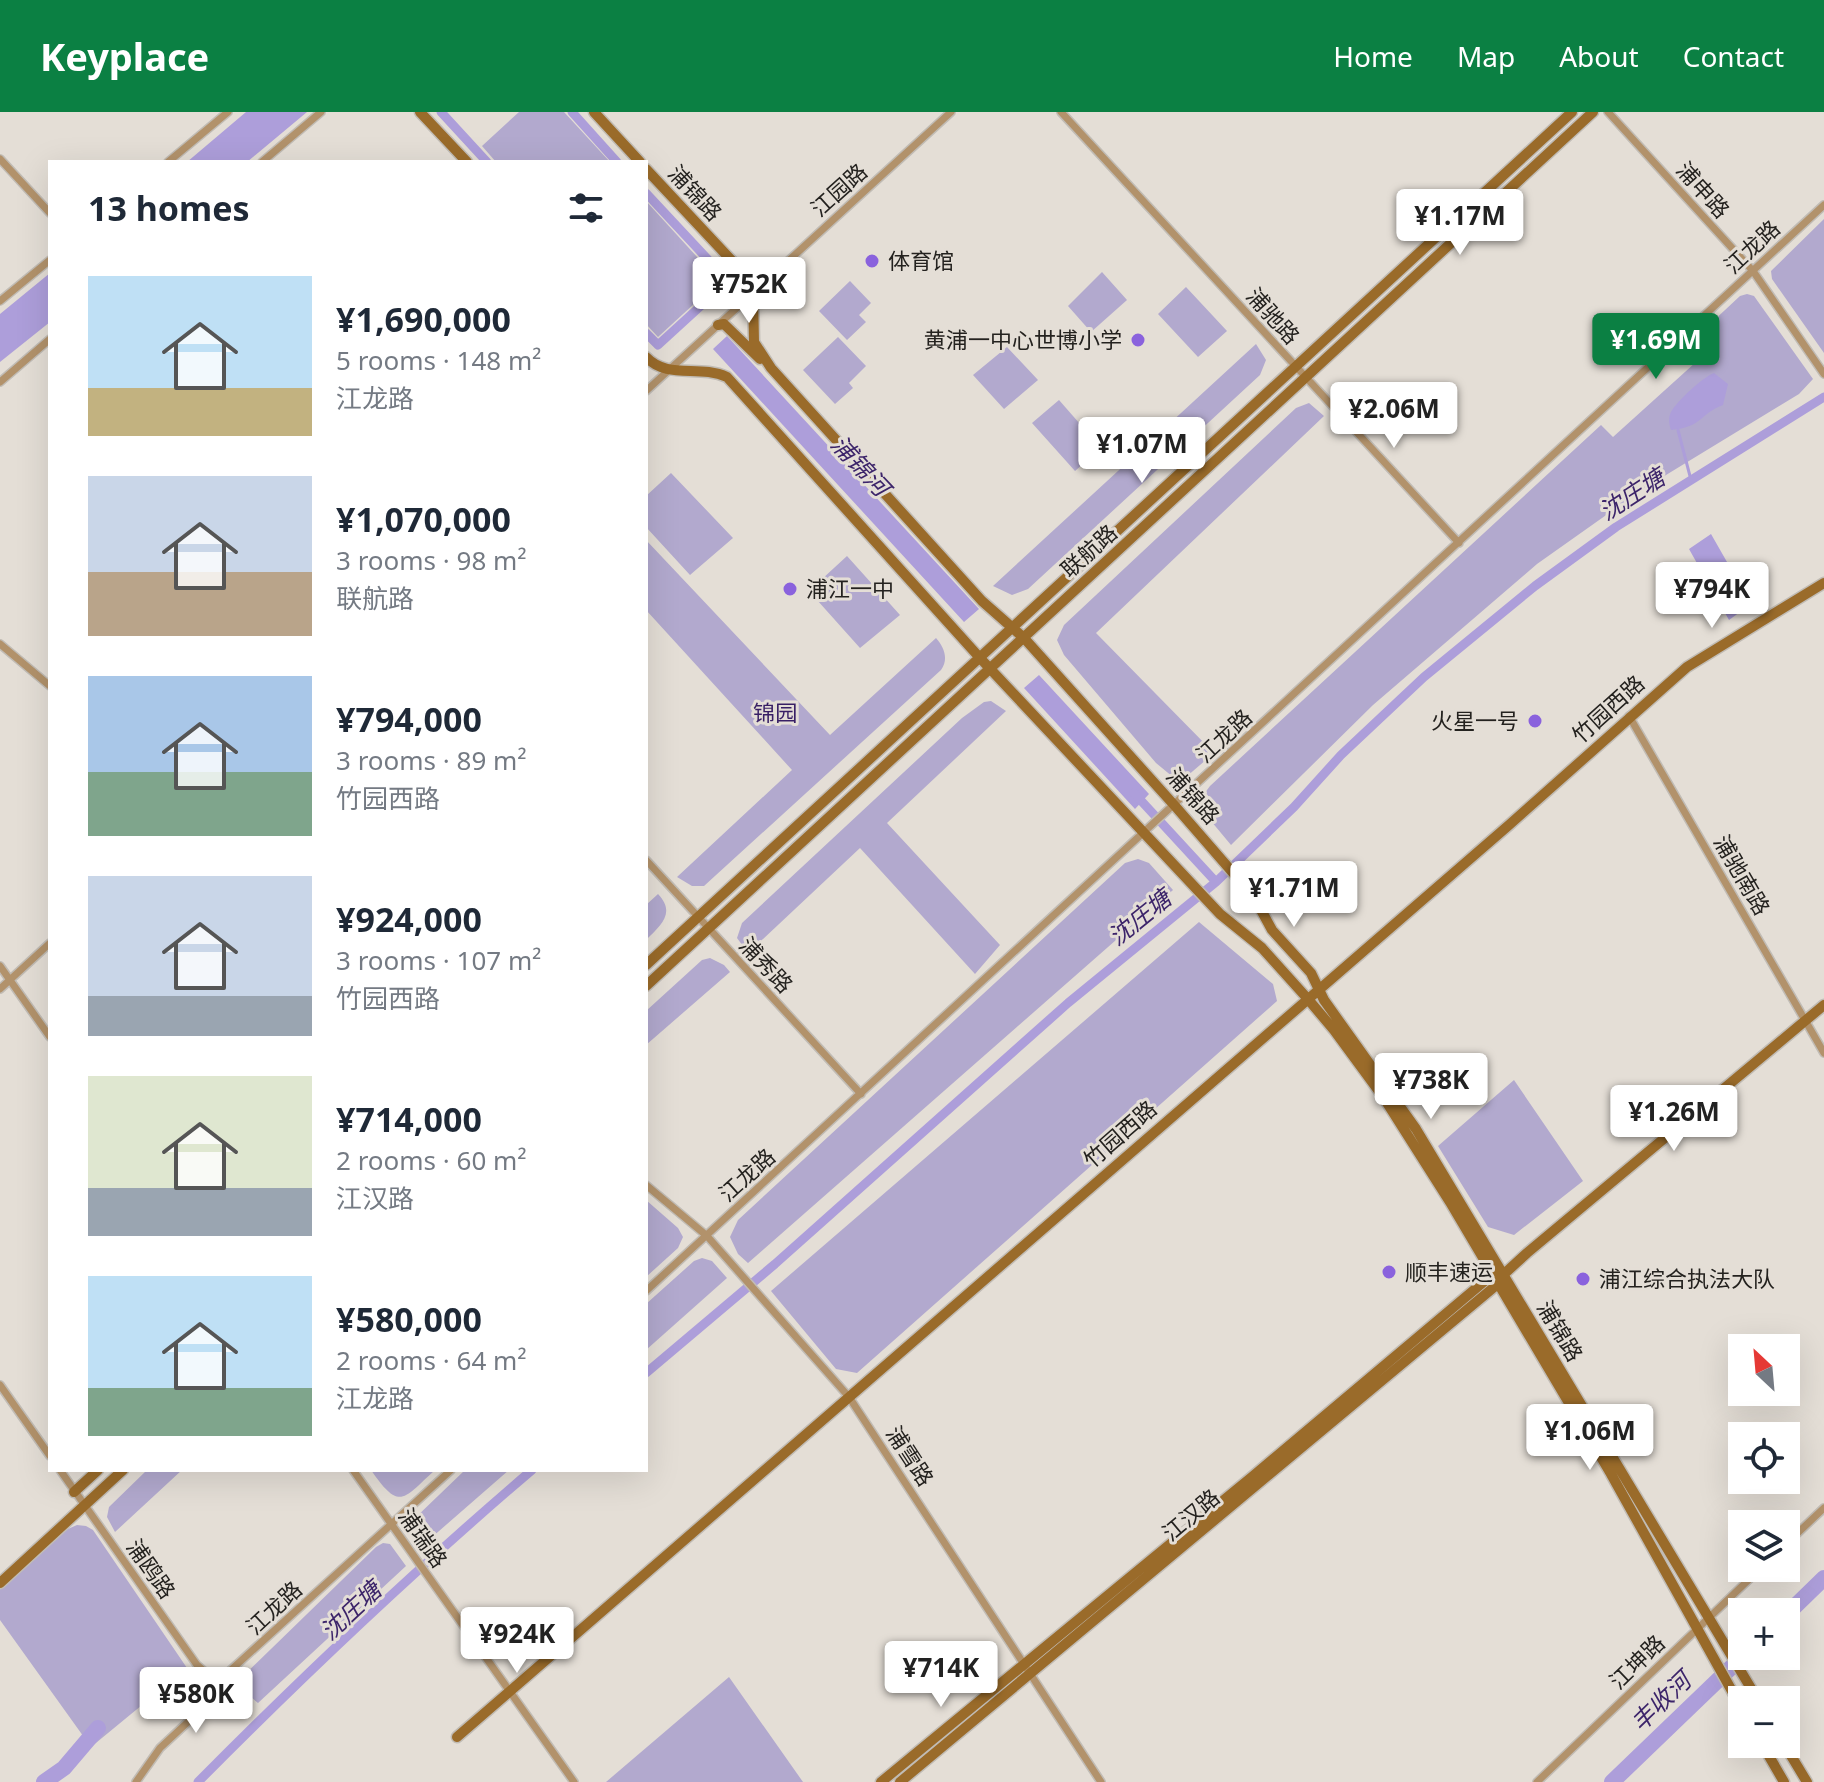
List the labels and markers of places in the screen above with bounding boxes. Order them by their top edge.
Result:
pin: ¥1.17M [1395,189,1525,257]
place label: 体育馆 [888,245,954,275]
marker: 体育馆 [863,252,881,270]
pin: ¥752K [693,257,805,325]
pin: ¥1.69M [1591,313,1721,381]
place label: 黄浦一中心世博小学 [924,324,1122,354]
marker: 黄浦一中心世博小学 [1129,331,1147,349]
pin: ¥2.06M [1329,382,1459,450]
pin: ¥1.07M [1077,417,1207,485]
pin: ¥794K [1656,562,1768,630]
place label: 浦江一中 [806,573,894,603]
marker: 浦江一中 [781,580,799,598]
place label: 火星一号 [1431,705,1519,735]
marker: 火星一号 [1526,712,1544,730]
pin: ¥1.71M [1229,861,1359,929]
pin: ¥738K [1375,1053,1487,1121]
pin: ¥1.26M [1609,1085,1739,1153]
place label: 顺丰速运 [1405,1256,1493,1286]
marker: 顺丰速运 [1380,1263,1398,1281]
place label: 浦江综合执法大队 [1599,1263,1775,1293]
marker: 浦江综合执法大队 [1574,1270,1592,1288]
pin: ¥1.06M [1525,1404,1655,1472]
pin: ¥924K [461,1607,573,1675]
pin: ¥714K [885,1641,997,1709]
pin: ¥580K [140,1667,252,1735]

